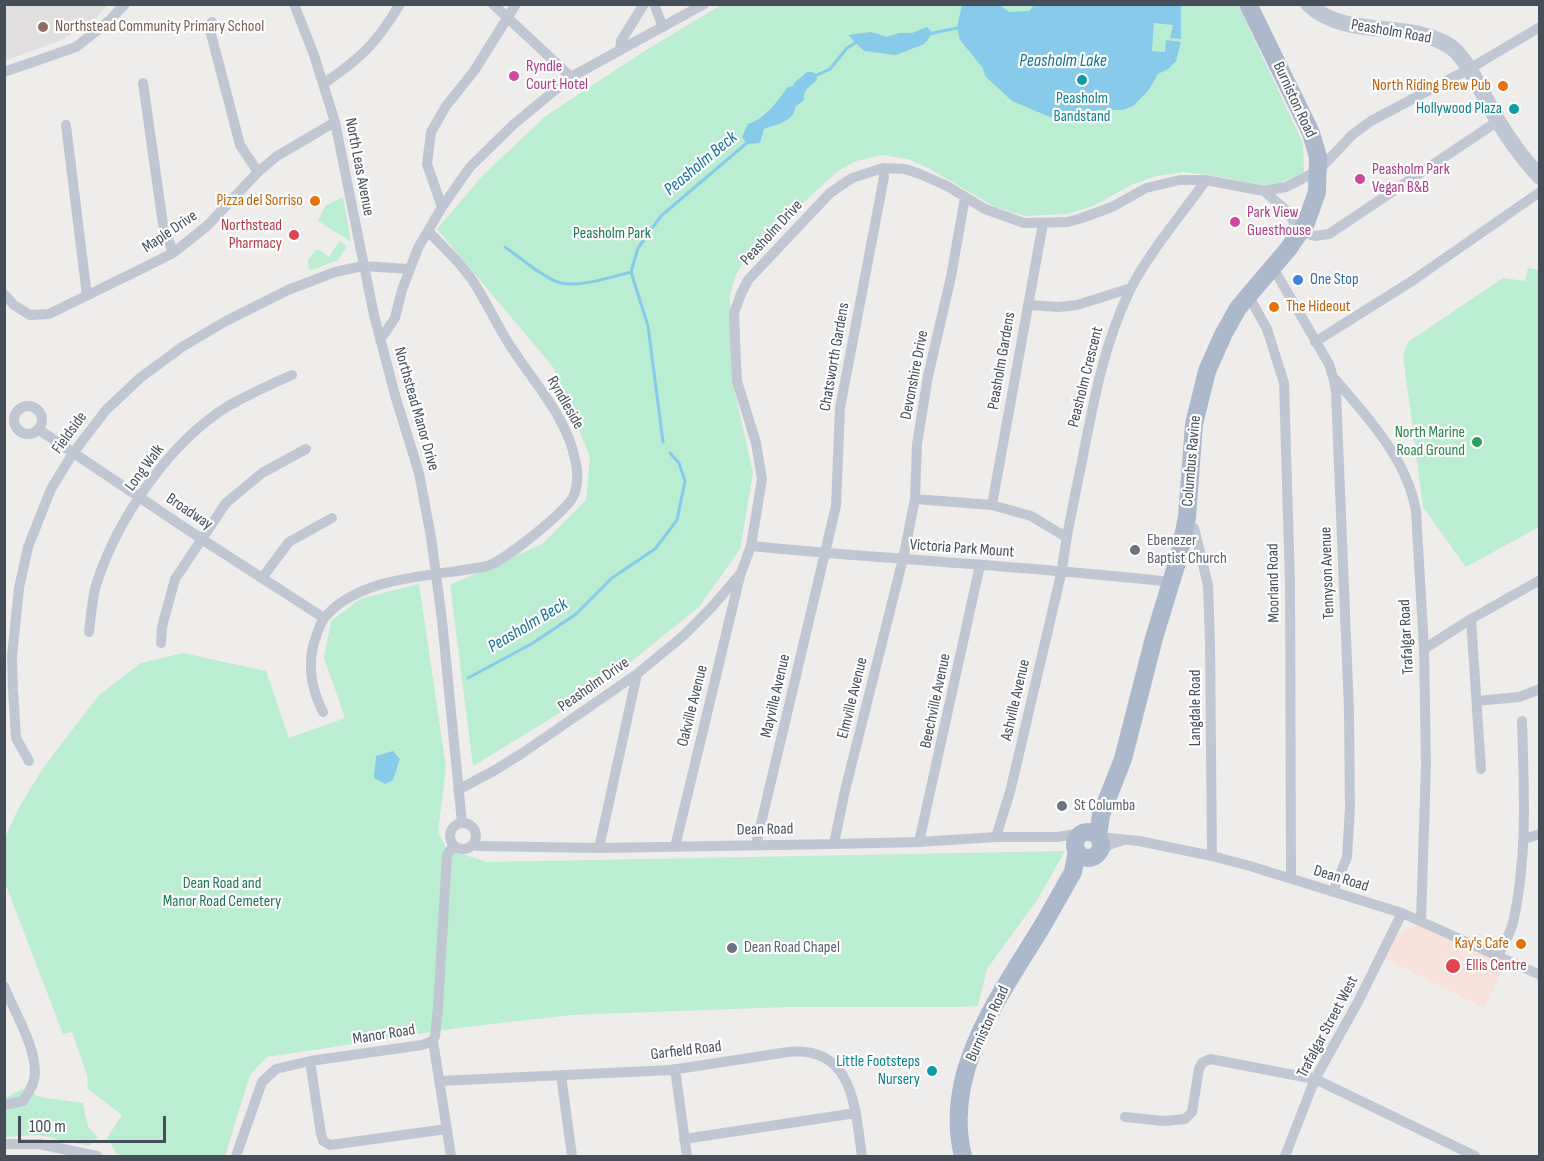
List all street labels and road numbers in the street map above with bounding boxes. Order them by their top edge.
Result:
street label: Peasholm Road [1349,16,1433,48]
street label: Burniston Road [1268,59,1320,141]
street label: North Leas Avenue [340,116,378,218]
street label: Peasholm Drive [737,196,807,270]
street label: Maple Drive [139,207,201,257]
street label: Chatsworth Gardens [816,301,854,413]
street label: Peasholm Gardens [984,311,1020,411]
street label: Peasholm Crescent [1064,325,1108,429]
street label: Devonshire Drive [897,329,933,421]
street label: Northstead Manor Drive [389,345,443,473]
street label: Ryndleside [542,373,588,433]
street label: Fieldside [48,408,92,458]
street label: Columbus Ravine [1178,415,1206,507]
street label: Long Walk [121,441,169,495]
street label: Broadway [162,490,216,534]
street label: Tennyson Avenue [1317,526,1339,620]
street label: Victoria Park Mount [909,536,1015,562]
street label: Moorland Road [1264,543,1284,623]
street label: Trafalgar Road [1395,599,1419,675]
street label: Mayville Avenue [757,652,795,740]
street label: Beechville Avenue [917,652,955,750]
street label: Peasholm Drive [555,654,633,716]
street label: Elmville Avenue [834,655,872,741]
street label: Ashville Avenue [997,658,1035,742]
street label: Oakville Avenue [674,663,712,749]
street label: Langdale Road [1186,670,1206,746]
street label: Dean Road [737,820,793,840]
street label: Dean Road [1311,862,1371,896]
street label: Trafalgar Street West [1293,973,1363,1081]
street label: Burniston Road [962,983,1014,1065]
street label: Manor Road [351,1021,417,1049]
street label: Garfield Road [650,1037,722,1065]

